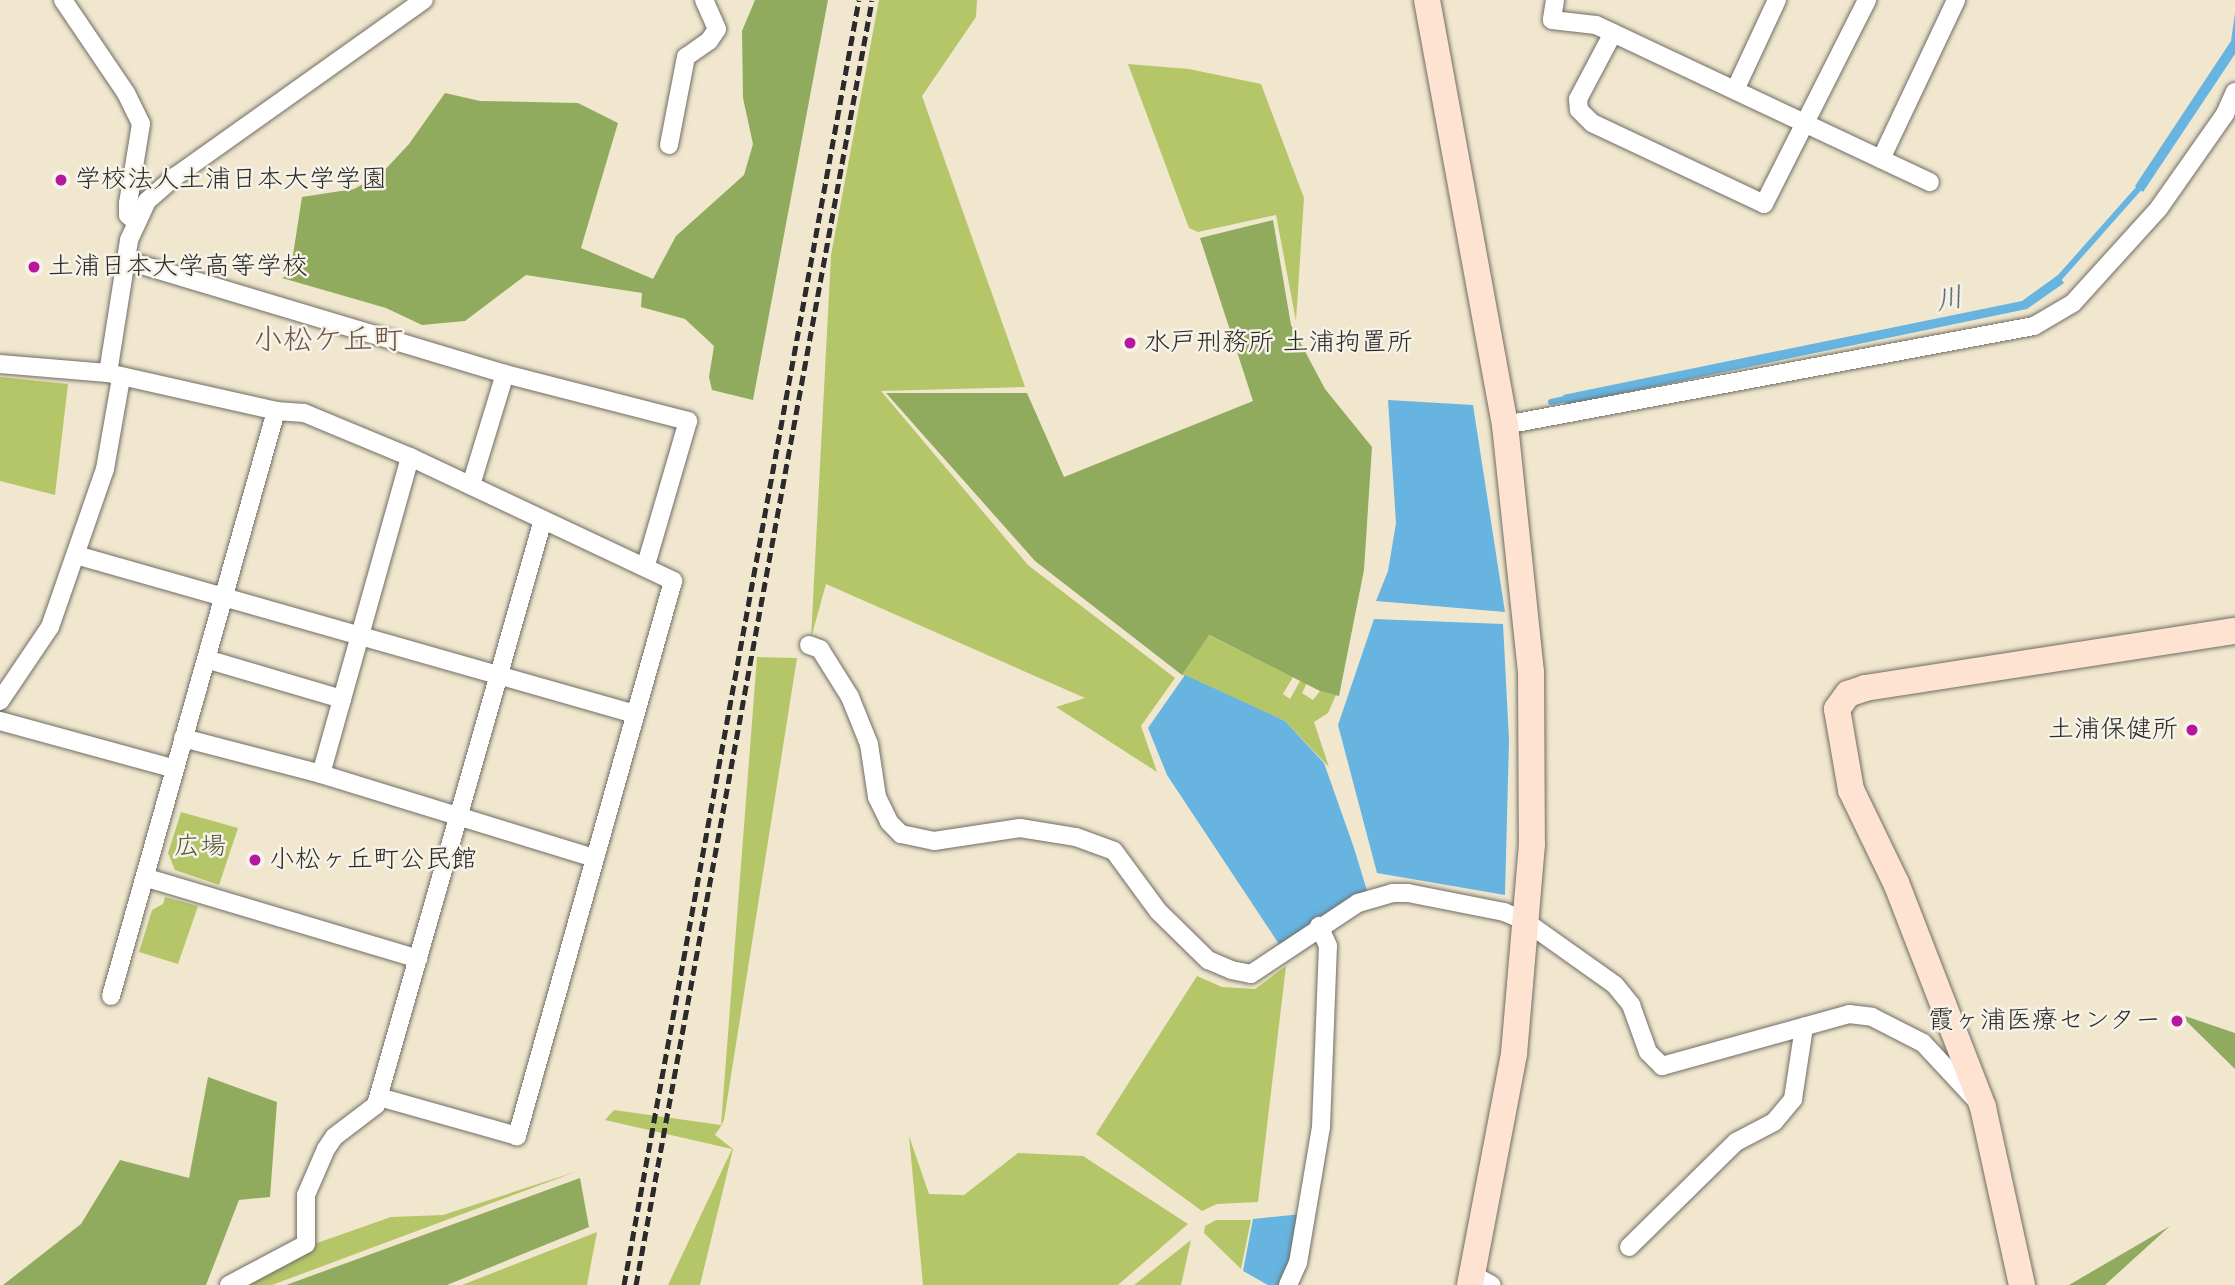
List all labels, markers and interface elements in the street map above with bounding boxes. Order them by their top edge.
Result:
place label: 学校法人土浦日本大学学園 [75,164,387,196]
marker: 学校法人土浦日本大学学園 [53,172,69,188]
place label: 土浦日本大学高等学校 [48,251,308,283]
marker: 土浦日本大学高等学校 [26,259,42,275]
water label: 川 [1932,280,1966,318]
district label: 小松ケ丘町 [253,322,403,358]
place label: 水戸刑務所 土浦拘置所 [1144,327,1413,359]
marker: 水戸刑務所 土浦拘置所 [1122,335,1138,351]
place label: 土浦保健所 [2048,714,2178,746]
marker: 土浦保健所 [2184,722,2200,738]
park label: 広場 [174,831,226,863]
place label: 小松ヶ丘町公民館 [269,844,477,876]
marker: 小松ヶ丘町公民館 [247,852,263,868]
place label: 霞ヶ浦医療センター [1927,1005,2161,1037]
marker: 霞ヶ浦医療センター [2167,1011,2187,1031]

